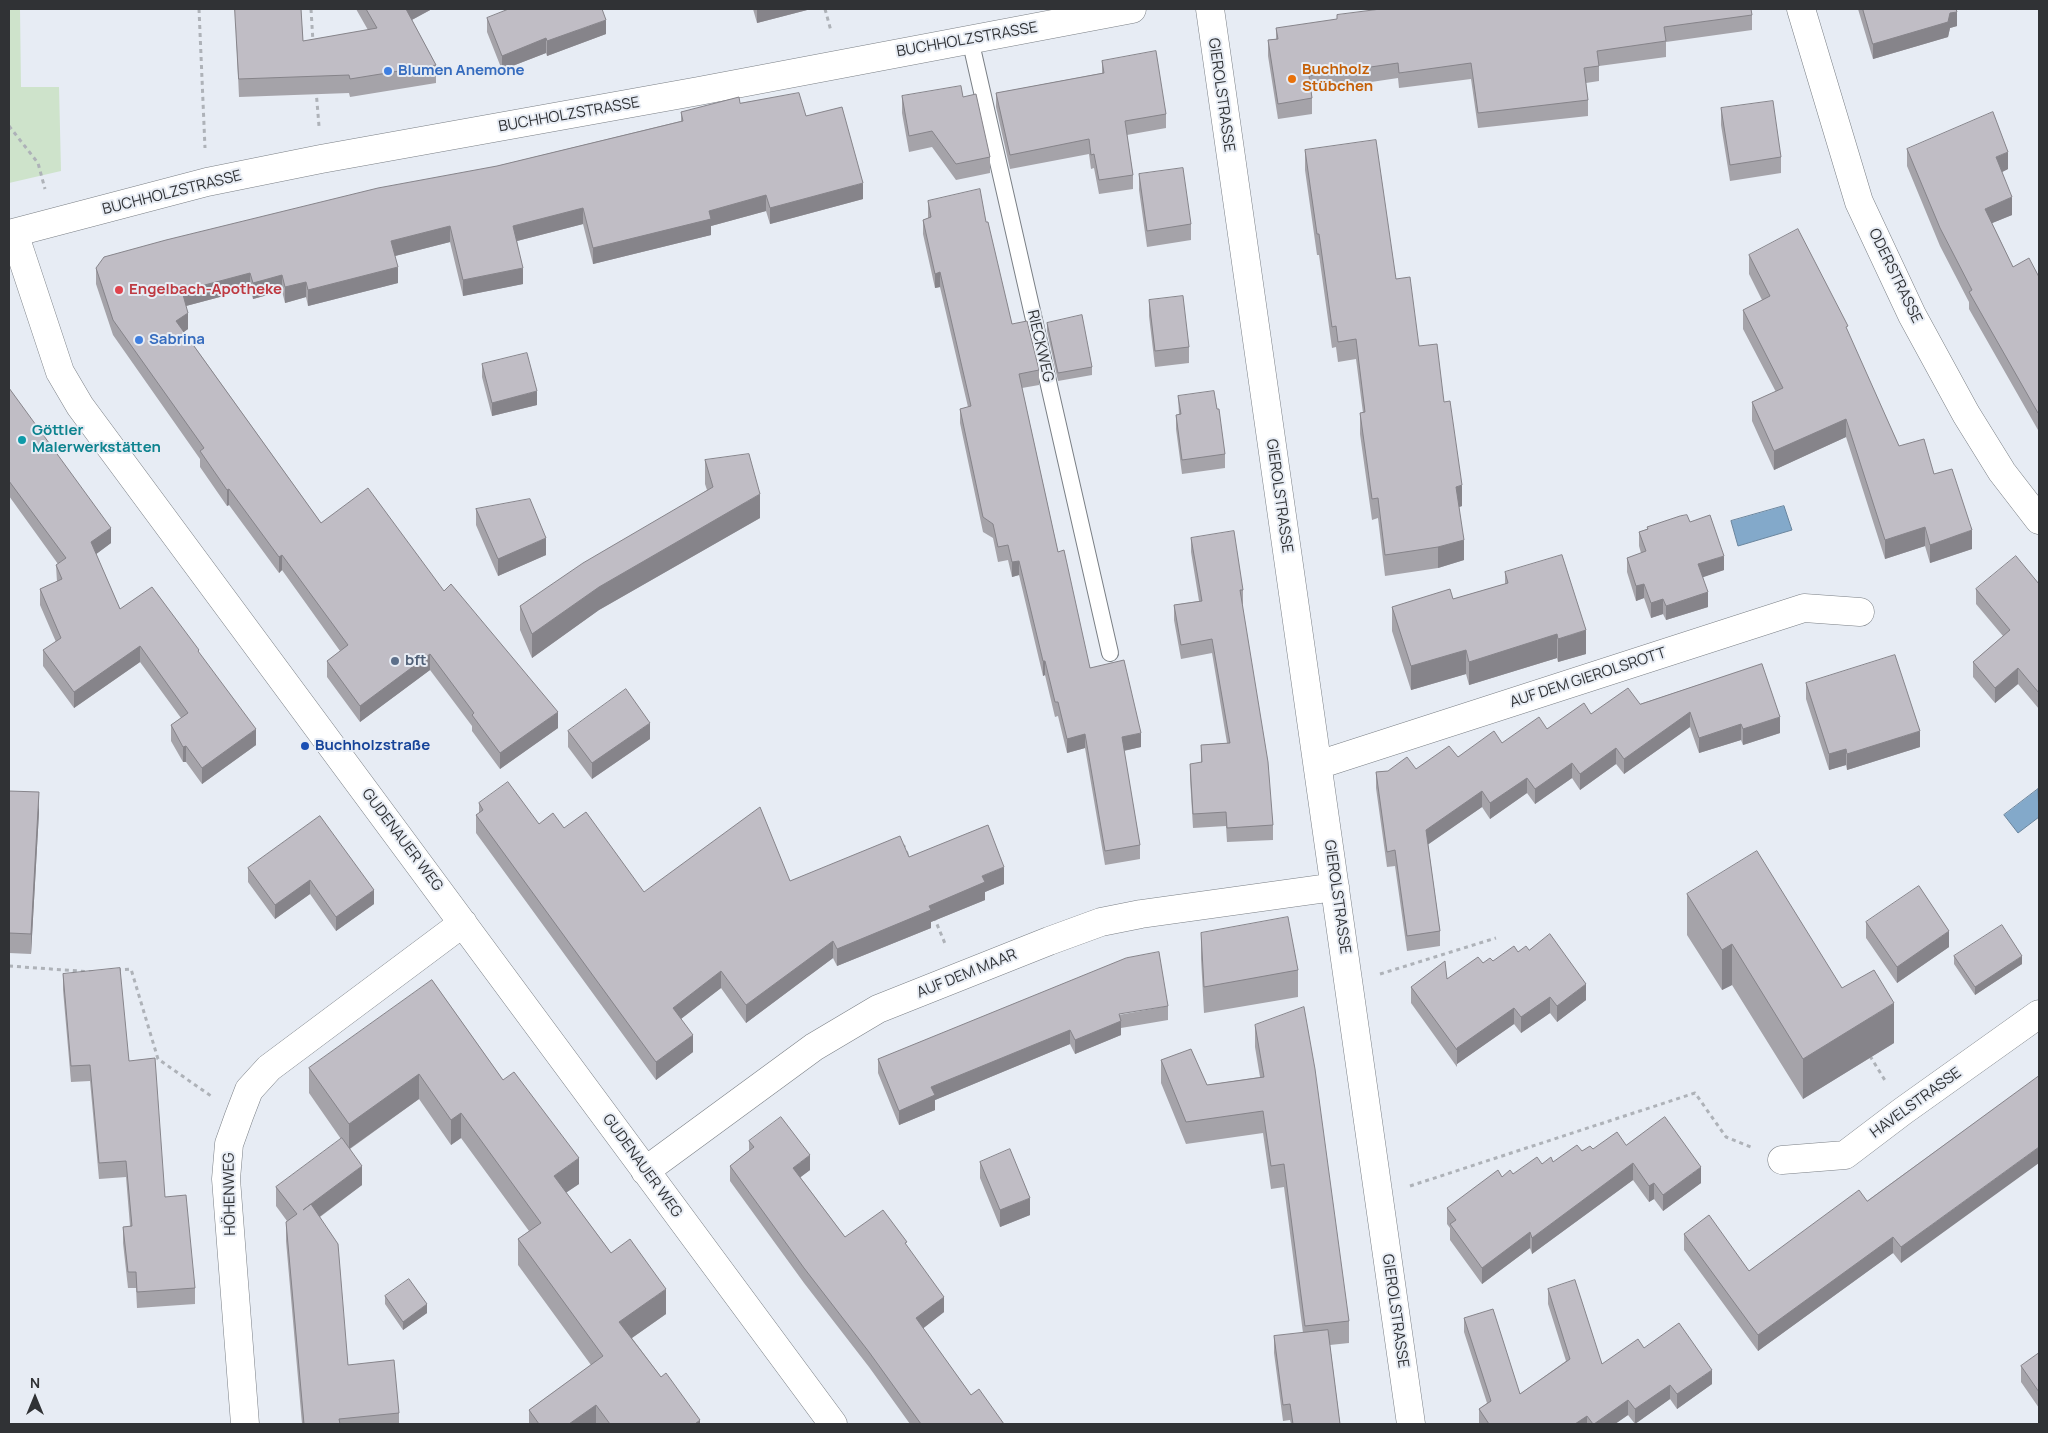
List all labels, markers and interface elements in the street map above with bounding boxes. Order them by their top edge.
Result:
street label: BUCHHOLZSTRASSE [895,19,1039,61]
street label: GIEROLSTRASSE [1204,37,1238,153]
place label: Buchholz Stübchen [1302,61,1373,96]
place label: Blumen Anemone [398,62,525,80]
marker: Blumen Anemone [382,65,394,77]
marker: Buchholz Stübchen [1286,73,1298,85]
street label: BUCHHOLZSTRASSE [497,94,641,136]
street label: BUCHHOLZSTRASSE [101,167,243,219]
street label: ODERSTRASSE [1864,226,1926,326]
place label: Engelbach-Apotheke [129,281,282,299]
marker: Engelbach-Apotheke [113,284,125,296]
street label: RIECKWEG [1023,308,1057,384]
place label: Sabrina [149,331,205,349]
marker: Sabrina [133,334,145,346]
place label: Göttler Malerwerkstätten [32,422,161,457]
marker: Göttler Malerwerkstätten [16,434,28,446]
street label: GIEROLSTRASSE [1262,438,1296,554]
street label: AUF DEM GIEROLSROTT [1508,644,1668,712]
place label: bft [405,652,426,670]
marker: bft [389,655,401,667]
place label: Buchholzstraße [315,737,430,755]
marker: Buchholzstraße [299,740,311,752]
street label: GUDENAUER WEG [358,785,446,895]
street label: GIEROLSTRASSE [1320,839,1354,955]
street label: AUF DEM MAAR [914,946,1020,1002]
street label: HAVELSTRASSE [1867,1064,1965,1142]
street label: GUDENAUER WEG [598,1111,686,1221]
street label: HÖHENWEG [220,1152,240,1236]
street label: GIEROLSTRASSE [1378,1253,1412,1369]
north arrow [10,1373,60,1423]
text: N [30,1373,40,1392]

